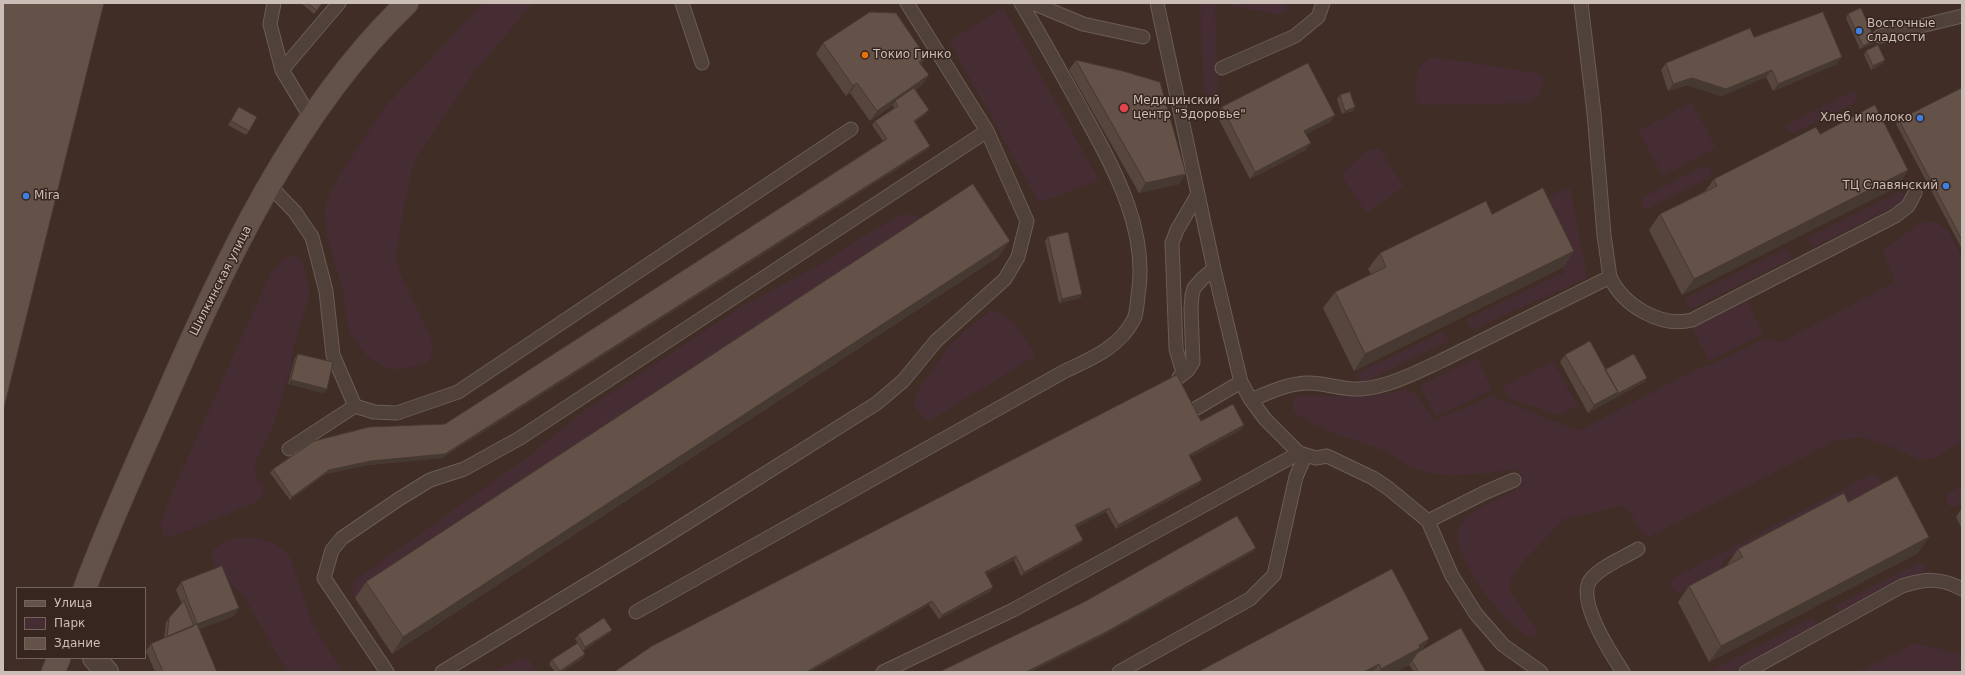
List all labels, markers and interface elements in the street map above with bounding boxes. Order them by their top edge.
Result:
place label: Восточные сладости [1867,17,1935,45]
marker: Восточные сладости [1854,26,1864,36]
place label: Токио Гинко [873,48,951,62]
marker: Токио Гинко [860,50,870,60]
place label: Медицинский центр "Здоровье" [1133,94,1246,122]
marker: Медицинский центр "Здоровье" [1118,102,1130,114]
place label: Хлеб и молоко [1820,111,1912,125]
marker: Хлеб и молоко [1915,113,1925,123]
place label: ТЦ Славянский [1843,179,1938,193]
marker: ТЦ Славянский [1941,181,1951,191]
place label: Mira [34,189,60,203]
marker: Mira [21,191,31,201]
street label: Шилкинская улица [187,224,255,338]
legend [16,587,146,659]
text: Улица [54,596,92,610]
text: Парк [54,616,85,630]
text: Здание [54,636,100,650]

